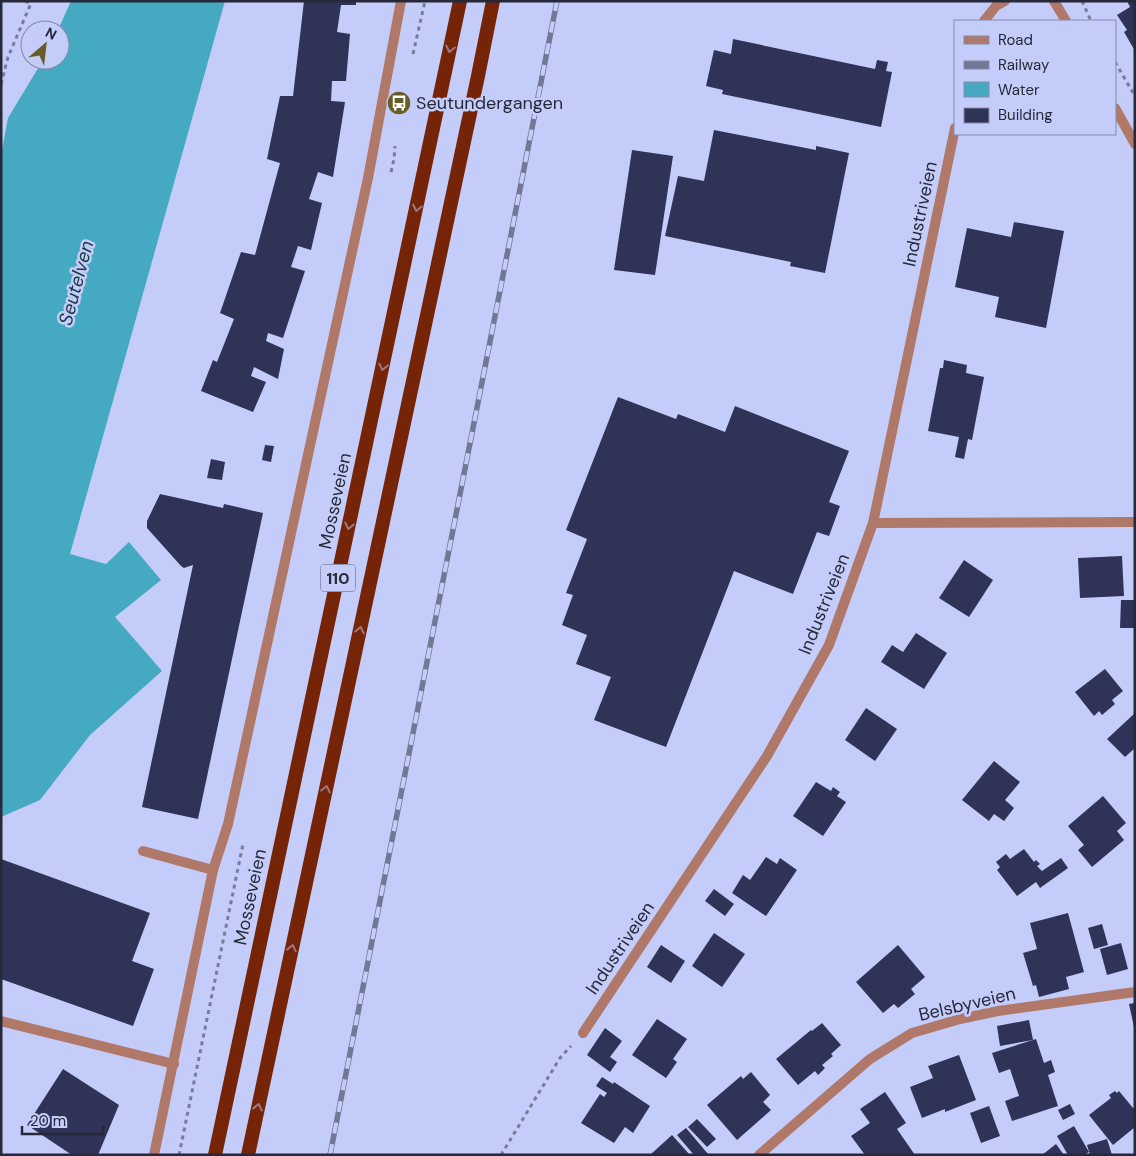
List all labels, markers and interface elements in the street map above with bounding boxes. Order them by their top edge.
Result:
north arrow [20,20,70,70]
legend [954,20,1116,135]
text: N [42,23,60,44]
text: Road [998,30,1033,50]
one-way arrow [446,45,456,53]
text: Railway [998,55,1050,75]
text: Water [998,80,1040,100]
bus stop icon: Seutundergangen [386,90,412,116]
place label: Seutundergangen [416,91,563,115]
text: Building [998,105,1053,125]
street label: Industriveien [897,159,943,269]
one-way arrow [412,204,423,212]
water label: Seutelven [53,238,99,328]
one-way arrow [378,362,389,371]
street label: Mosseveien [313,451,357,551]
one-way arrow [344,521,355,530]
street label: Industriveien [793,550,855,658]
road number: 110 [320,564,356,592]
one-way arrow [354,626,365,635]
one-way arrow [320,785,331,794]
street label: Mosseveien [228,847,272,947]
street label: Industriveien [580,897,660,999]
one-way arrow [286,944,297,953]
street label: Belsbyveien [916,981,1018,1027]
one-way arrow [252,1103,263,1112]
scale bar [22,1104,104,1136]
text: 20 m [30,1111,66,1131]

